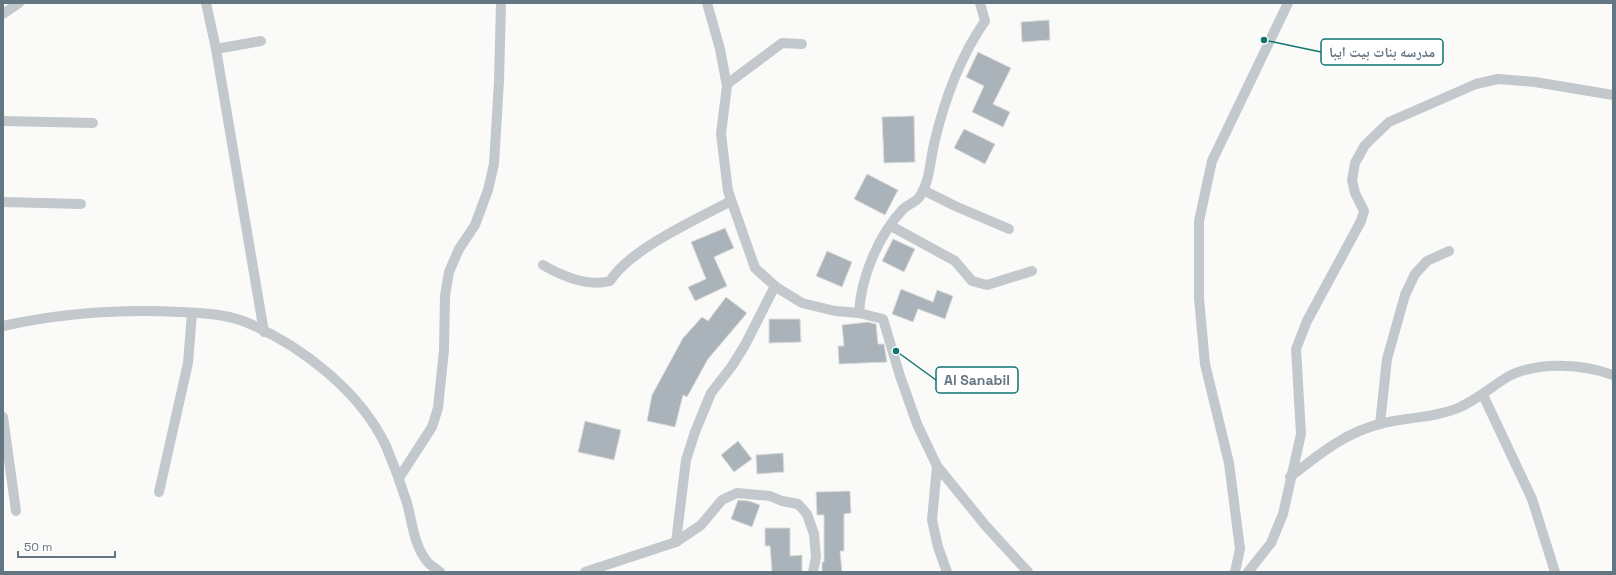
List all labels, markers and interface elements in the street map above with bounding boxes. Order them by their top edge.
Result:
callout: مدرسه بنات بيت ايبا [1321,39,1443,65]
text: مدرسه بنات بيت ايبا [1329,43,1435,61]
callout: Al Sanabil [936,367,1018,393]
text: Al Sanabil [944,371,1010,389]
scale bar [18,533,115,559]
text: 50 m [24,539,52,555]

